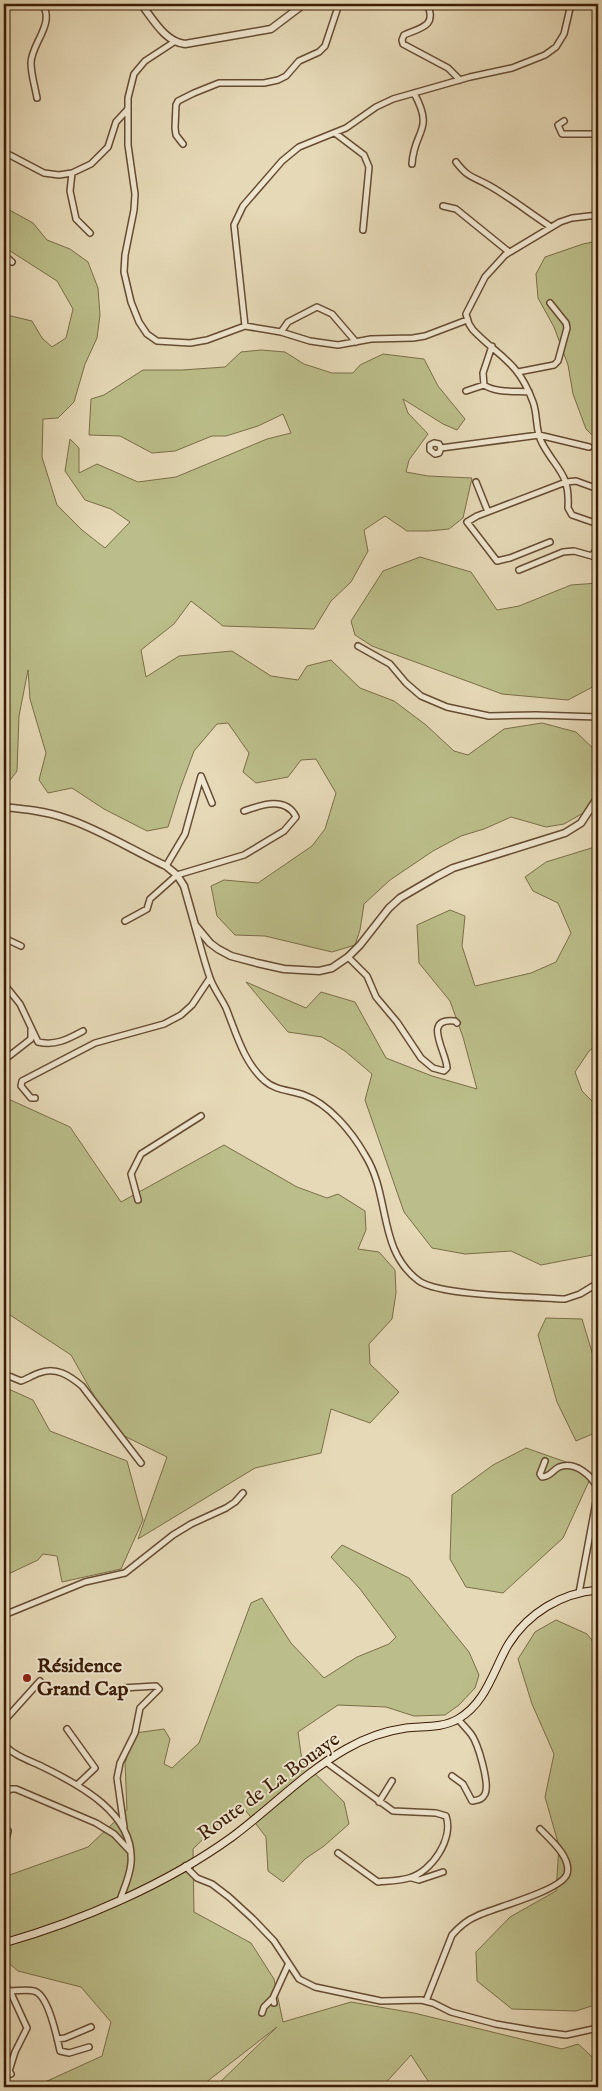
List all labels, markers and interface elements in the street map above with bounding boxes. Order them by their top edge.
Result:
place label: Résidence Grand Cap [37,1654,129,1702]
marker: Résidence Grand Cap [21,1672,33,1684]
street label: Route de La Bouaye [193,1727,345,1847]

